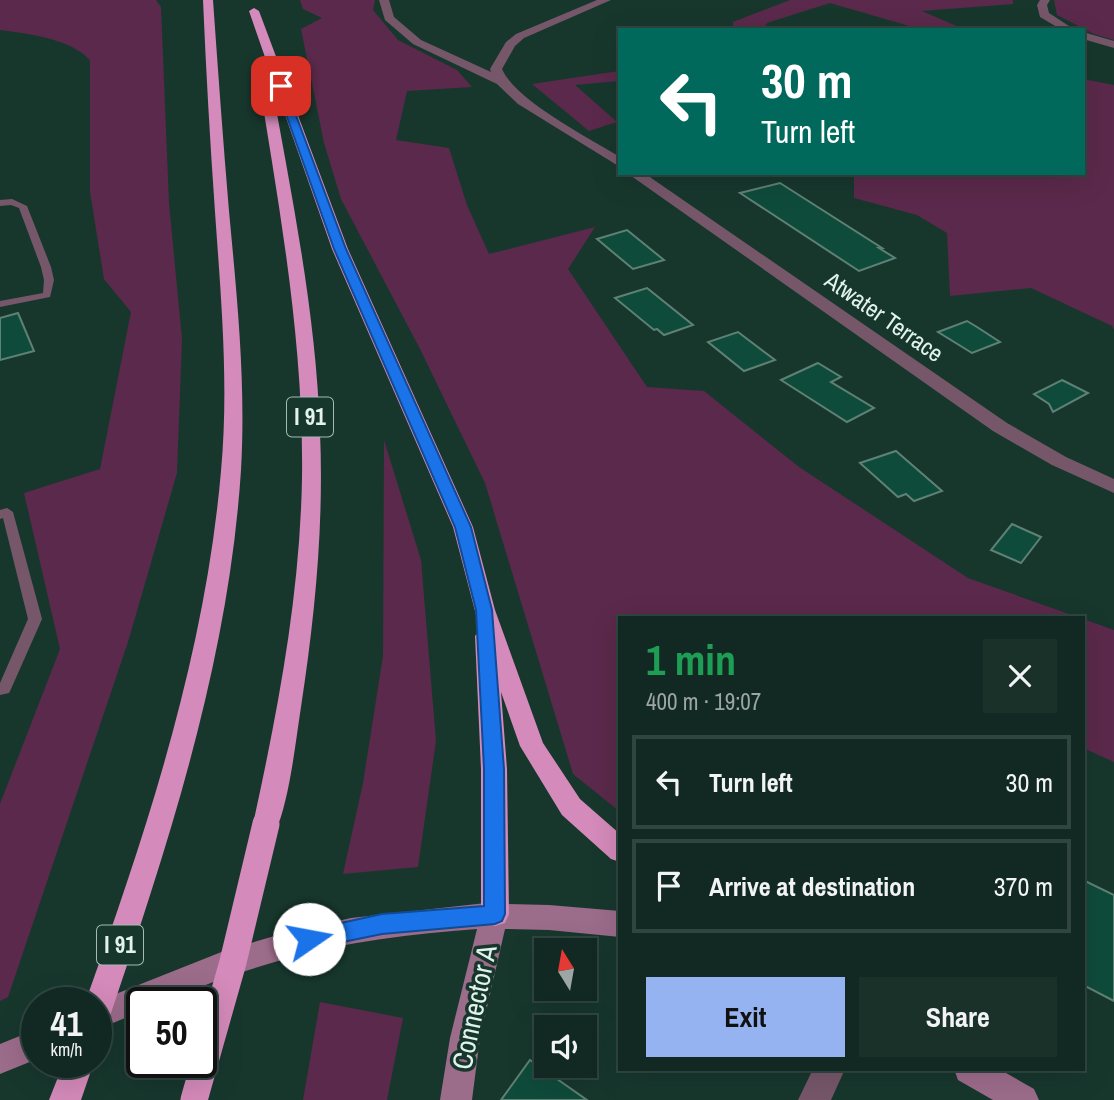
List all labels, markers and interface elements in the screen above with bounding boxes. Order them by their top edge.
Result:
text: 30 m [761,47,853,113]
pin [251,56,311,116]
icon: left [646,56,737,147]
icon: arrive [262,67,300,105]
text: Turn left [761,110,855,153]
street label: Atwater Terrace [818,263,950,369]
road number: I 91 [287,398,333,436]
text: 1 min [646,632,736,688]
button: close [983,639,1057,713]
text: 400 m · 19:07 [646,686,761,717]
icon: left [650,763,688,801]
text: Turn left [709,765,793,800]
text: 30 m [1006,765,1053,800]
icon: arrive [650,867,688,905]
text: Arrive at destination [709,869,915,904]
text: 370 m [994,869,1053,904]
position arrow [272,902,346,976]
road number: I 91 [97,926,143,964]
north arrow [534,938,597,1001]
map controls [534,938,597,1078]
street label: Connector A [442,941,506,1073]
button: Exit [646,977,845,1057]
button: Share [859,977,1057,1057]
speed limit sign: 50 [126,987,217,1078]
text: 41 [51,1000,82,1047]
button: sound [534,1015,597,1078]
text: km/h [51,1037,83,1062]

